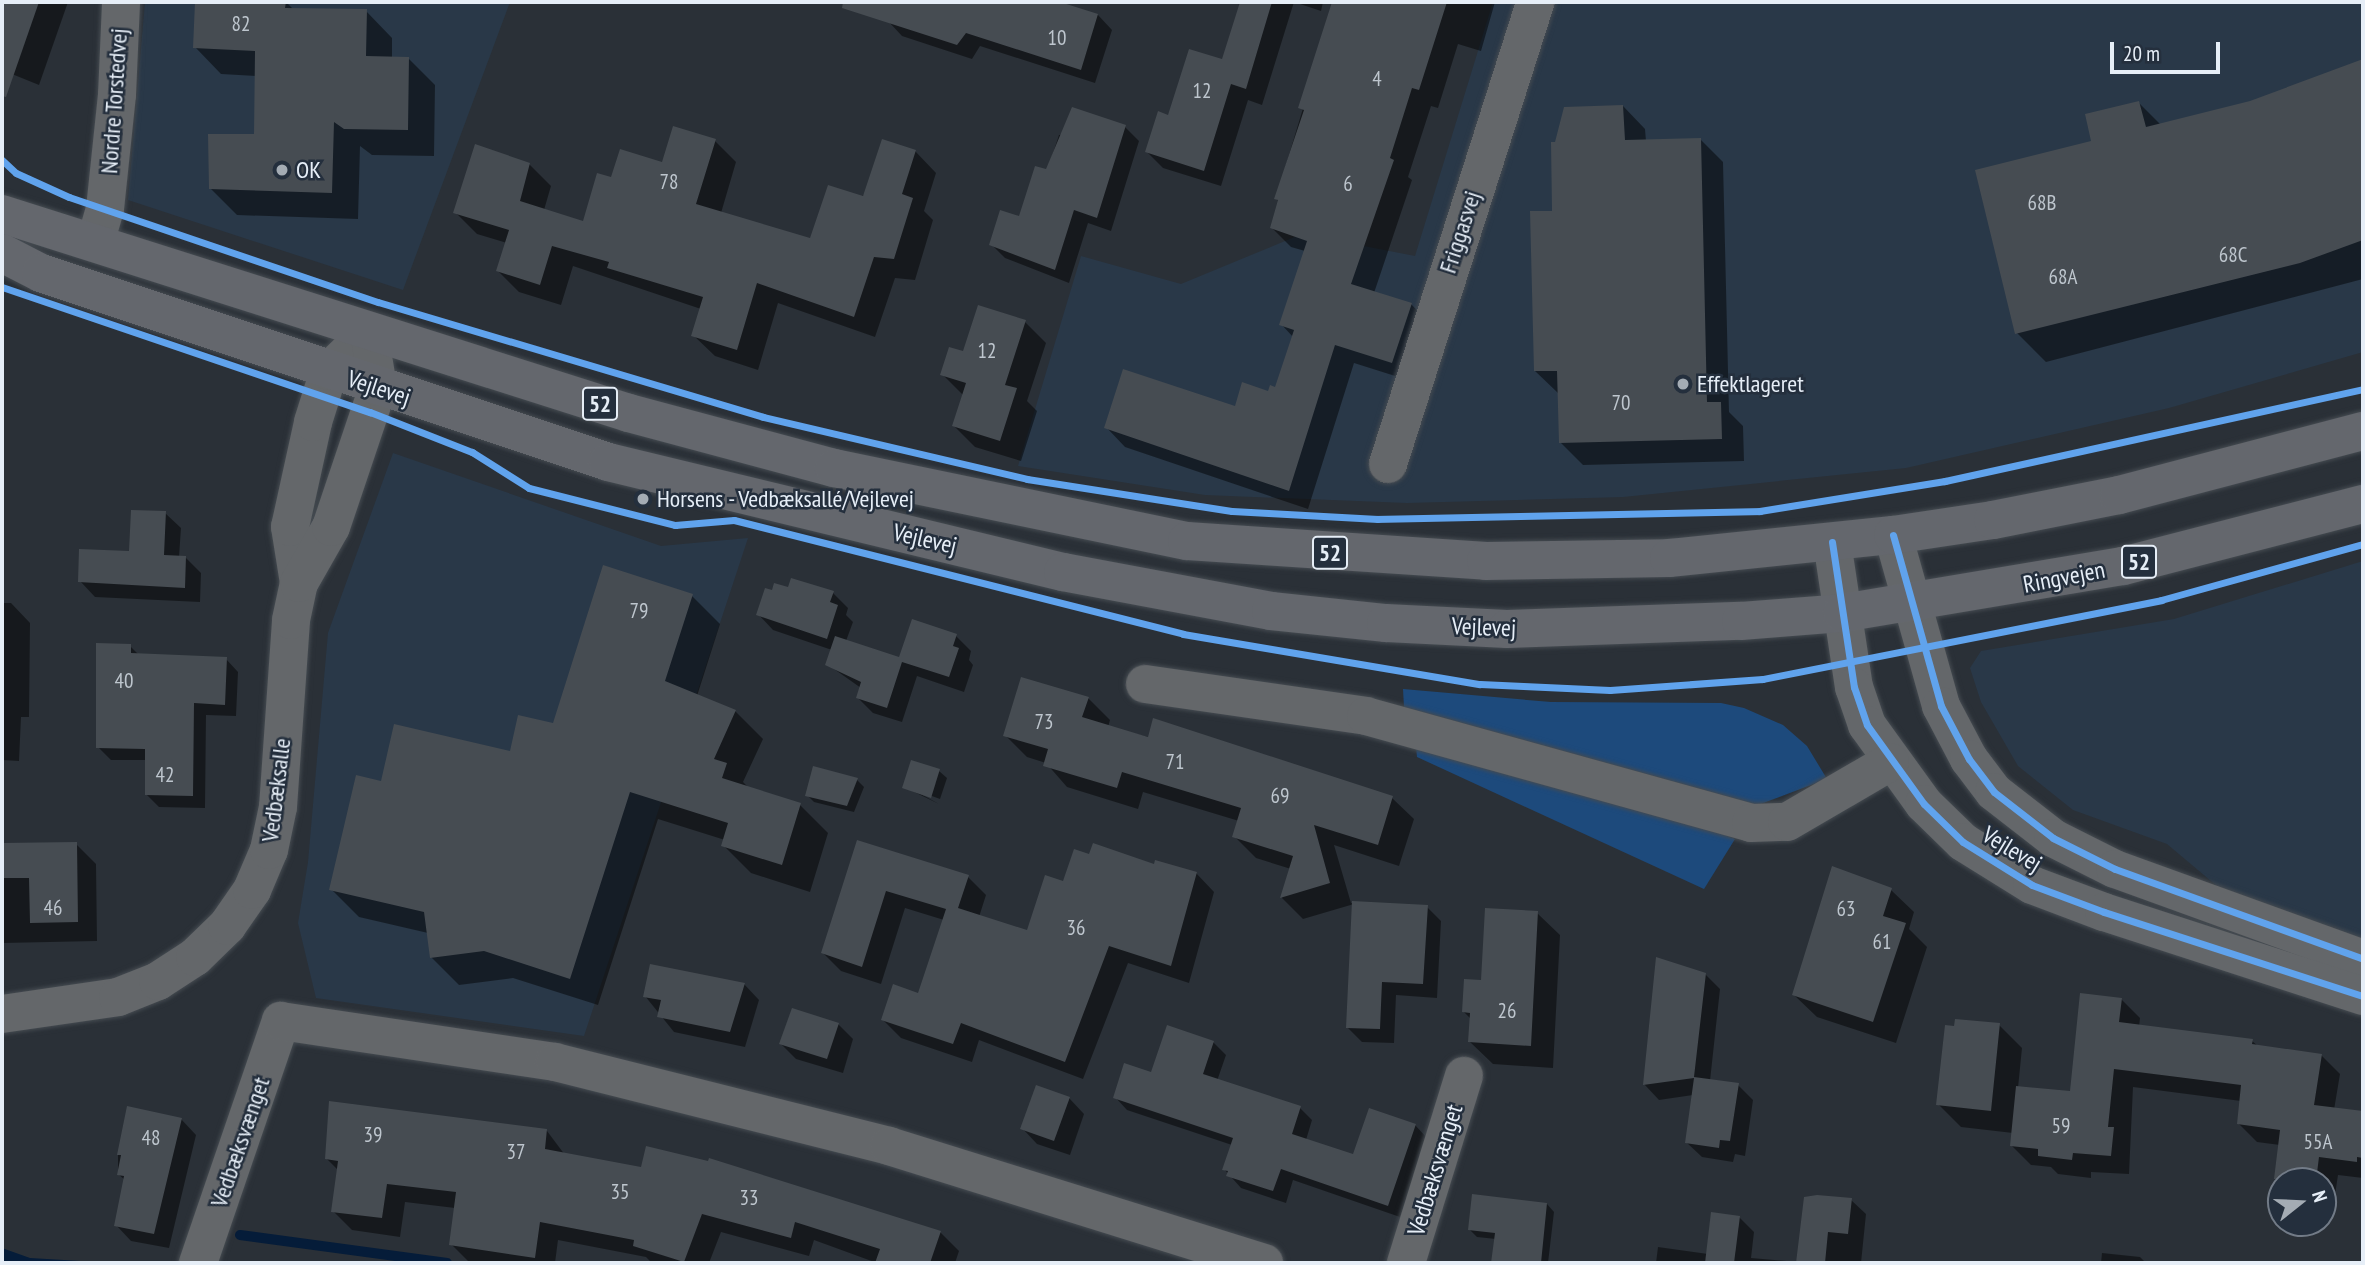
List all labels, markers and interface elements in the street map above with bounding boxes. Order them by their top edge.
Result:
house number: 82 [232,11,250,37]
house number: 10 [1048,25,1066,51]
street label: Nordre Torstedvej [95,27,133,175]
scale bar [2113,28,2223,72]
text: 20 m [2123,40,2160,67]
house number: 4 [1372,66,1382,92]
house number: 12 [1193,78,1211,104]
place label: OK [296,156,321,184]
marker: OK [274,162,290,178]
house number: 78 [660,169,678,195]
house number: 6 [1343,171,1353,197]
street label: Friggasvej [1433,187,1487,277]
house number: 68B [2028,190,2056,216]
house number: 68C [2219,242,2247,268]
house number: 68A [2049,264,2077,290]
house number: 12 [978,338,996,364]
street label: Vejlevej [344,364,414,412]
place label: Effektlageret [1697,370,1804,398]
marker: Effektlageret [1675,376,1691,392]
road number: 52 [581,384,619,424]
house number: 70 [1612,390,1630,416]
place label: Horsens - Vedbæksallé/Vejlevej [657,485,916,513]
marker: Horsens - Vedbæksallé/Vejlevej [635,491,651,507]
street label: Vejlevej [890,518,960,560]
road number: 52 [1311,534,1349,572]
road number: 52 [2120,542,2158,582]
street label: Ringvejen [2021,555,2107,599]
house number: 79 [630,598,648,624]
street label: Vejlevej [1451,611,1517,643]
house number: 40 [115,668,133,694]
house number: 73 [1035,709,1053,735]
street label: Vedbæksalle [255,737,297,843]
house number: 71 [1166,749,1184,775]
house number: 42 [156,762,174,788]
house number: 69 [1271,783,1289,809]
street label: Vejlevej [1977,820,2047,878]
house number: 46 [44,895,62,921]
house number: 63 [1837,896,1855,922]
house number: 36 [1067,915,1085,941]
house number: 61 [1873,929,1891,955]
house number: 26 [1498,998,1516,1024]
street label: Vedbæksvænget [204,1073,276,1211]
street label: Vedbæksvænget [1401,1101,1469,1239]
house number: 59 [2052,1113,2070,1139]
house number: 39 [364,1122,382,1148]
house number: 48 [142,1125,160,1151]
house number: 55A [2304,1129,2332,1155]
house number: 37 [507,1139,525,1165]
north arrow [2267,1167,2337,1237]
house number: 35 [611,1179,629,1205]
house number: 33 [740,1185,758,1211]
text: N [2307,1188,2333,1205]

